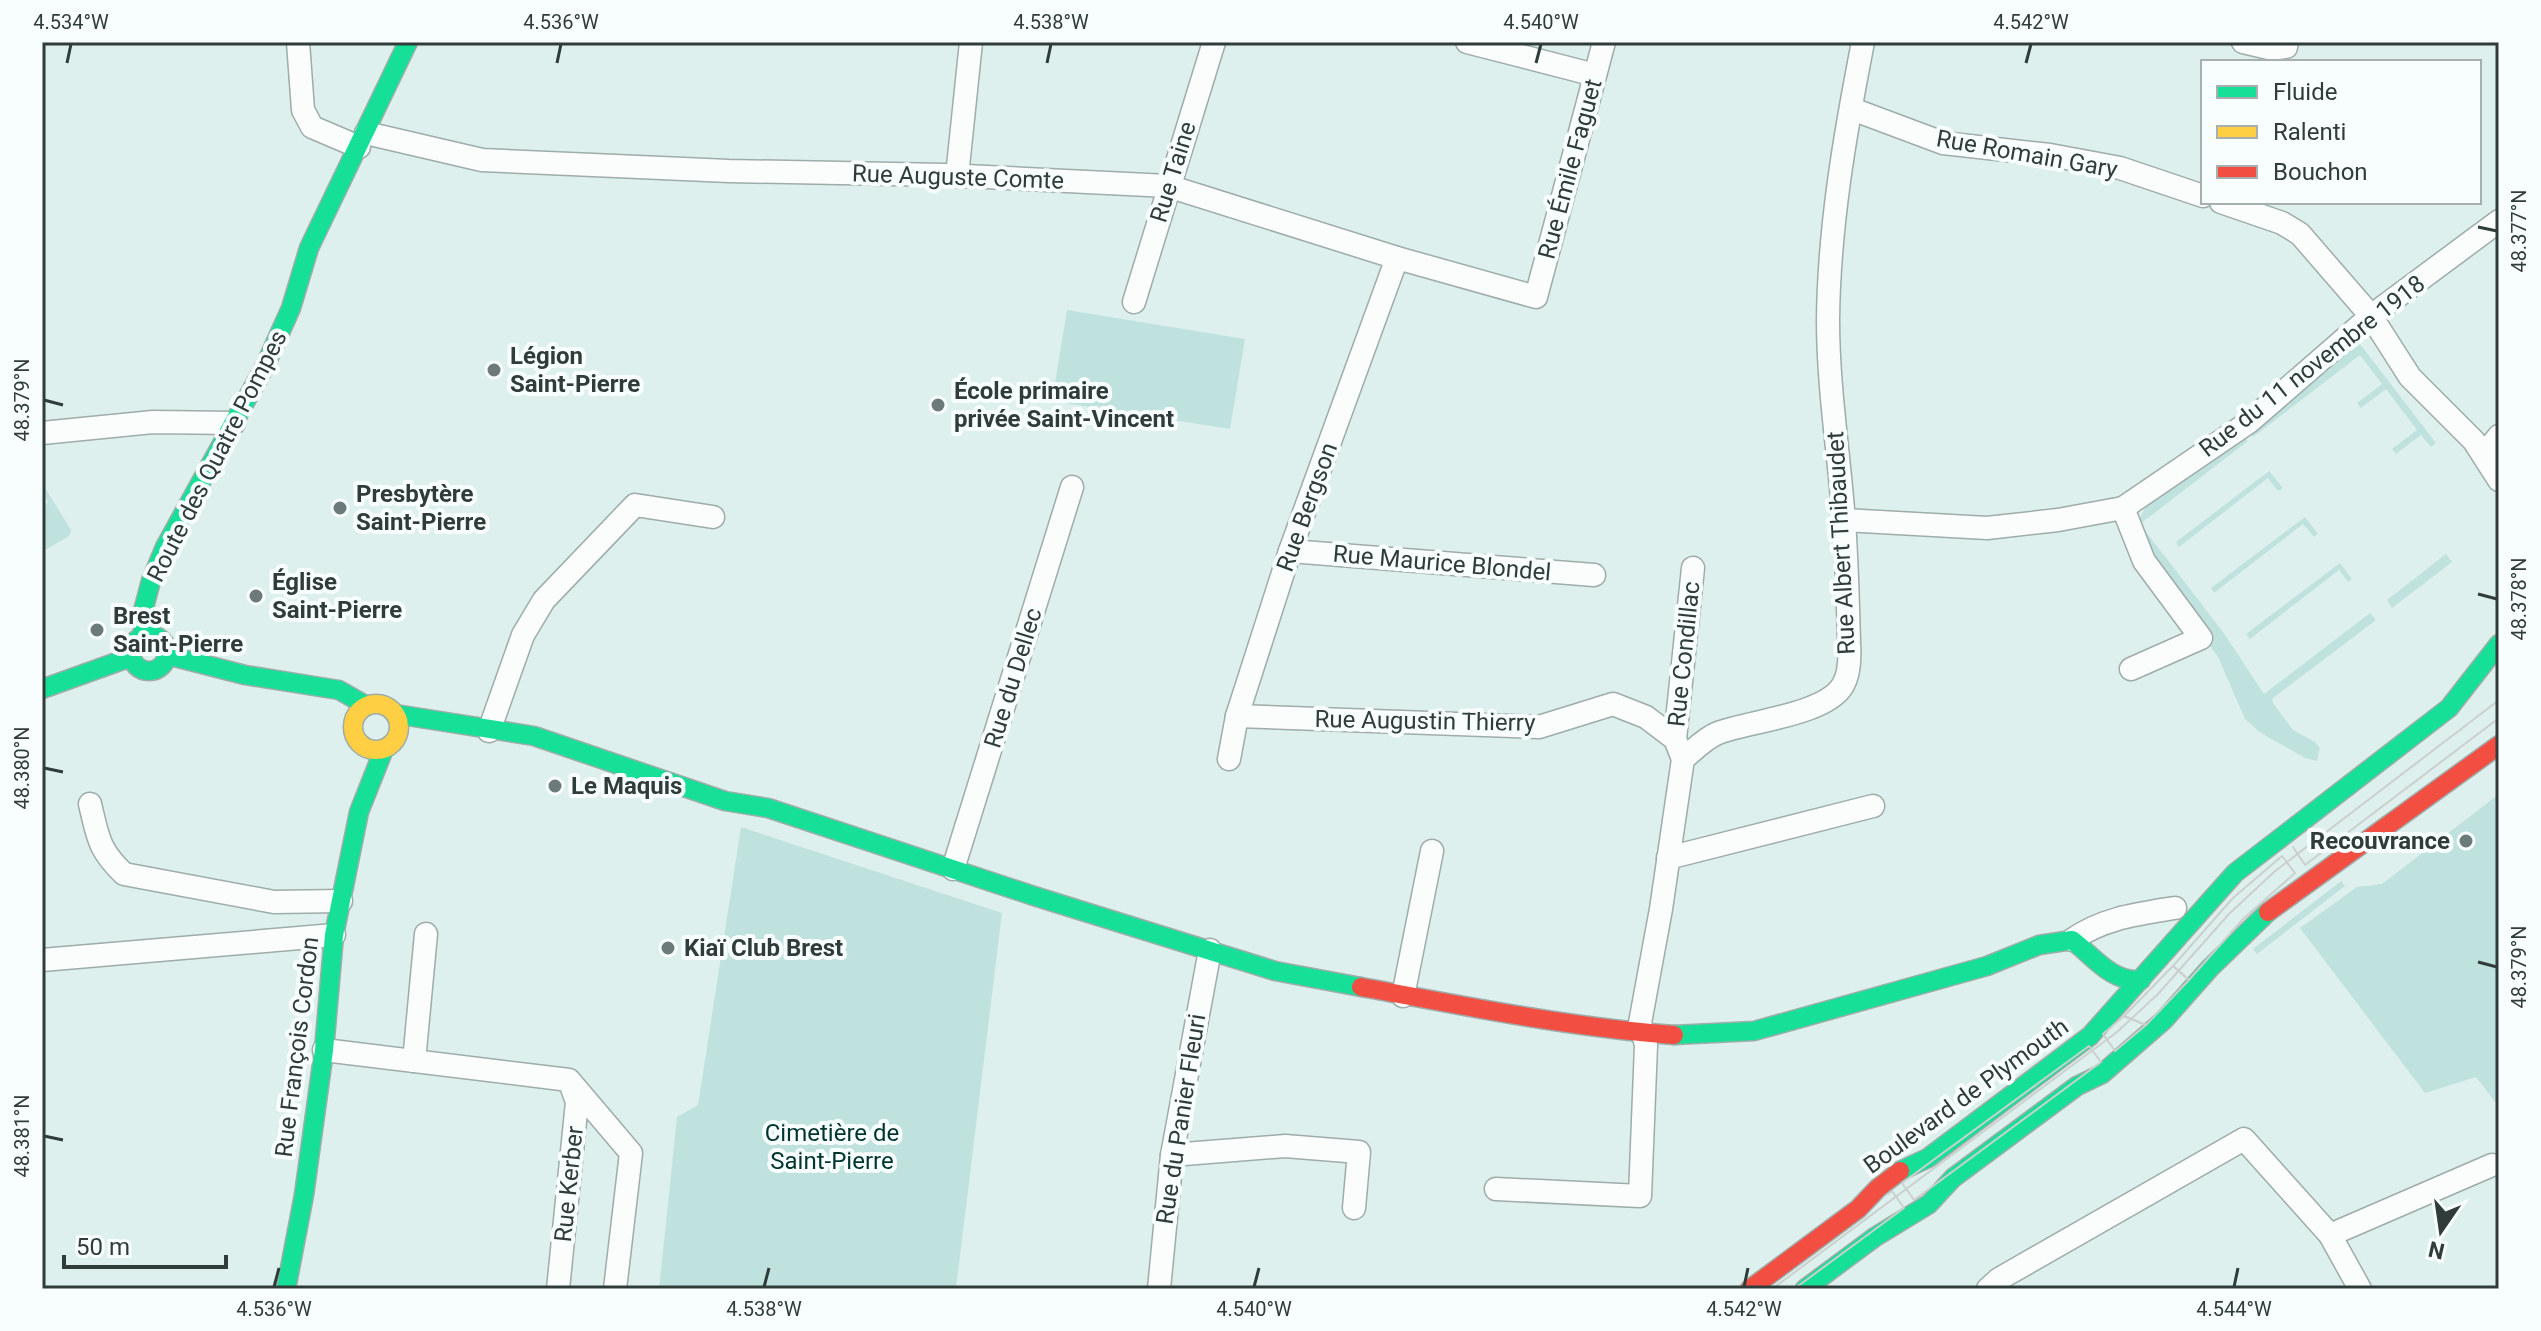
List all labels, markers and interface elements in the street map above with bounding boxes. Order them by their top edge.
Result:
text: 4.534°W [33,10,109,34]
text: 4.536°W [523,10,599,34]
text: 4.538°W [1013,10,1089,34]
text: 4.540°W [1503,10,1579,34]
text: 4.542°W [1993,10,2069,34]
legend [2201,60,2481,204]
street label: Rue Émile Faguet [1533,76,1607,262]
text: Fluide [2273,78,2337,106]
street label: Rue Taine [1144,118,1202,226]
text: Ralenti [2273,118,2346,146]
street label: Rue Romain Gary [1934,124,2120,184]
text: Bouchon [2273,158,2368,186]
street label: Rue Auguste Comte [852,159,1064,195]
text: 48.377°N [2507,189,2531,273]
street label: Rue du 11 novembre 1918 [2194,269,2430,463]
street label: Route des Quatre Pompes [141,326,293,586]
place label: Légion Saint-Pierre [510,342,640,398]
text: 48.379°N [10,358,34,442]
marker: Légion Saint-Pierre [485,361,503,379]
place label: École primaire privée Saint-Vincent [954,377,1174,433]
marker: École primaire privée Saint-Vincent [929,396,947,414]
street label: Rue Albert Thibaudet [1821,430,1861,655]
street label: Rue Bergson [1271,439,1343,575]
place label: Presbytère Saint-Pierre [356,480,486,536]
marker: Presbytère Saint-Pierre [331,499,349,517]
street label: Rue Maurice Blondel [1332,540,1552,586]
text: 48.378°N [2507,557,2531,641]
place label: Église Saint-Pierre [272,568,402,624]
street label: Rue Condillac [1662,580,1706,728]
marker: Église Saint-Pierre [247,587,265,605]
place label: Brest Saint-Pierre [113,602,243,658]
street label: Rue du Dellec [978,605,1048,751]
marker: Brest Saint-Pierre [88,621,106,639]
street label: Rue Augustin Thierry [1314,705,1536,737]
text: 48.380°N [10,726,34,810]
place label: Le Maquis [571,772,682,800]
marker: Le Maquis [546,777,564,795]
place label: Recouvrance [2310,827,2450,855]
marker: Recouvrance [2457,832,2475,850]
text: 48.379°N [2507,925,2531,1009]
place label: Kiaï Club Brest [684,934,843,962]
street label: Rue François Cordon [270,935,324,1159]
marker: Kiaï Club Brest [659,939,677,957]
street label: Rue du Panier Fleuri [1151,1012,1211,1226]
street label: Boulevard de Plymouth [1858,1012,2074,1180]
text: 48.381°N [10,1094,34,1178]
park label: Cimetière de Saint-Pierre [765,1119,899,1175]
street label: Rue Kerber [549,1125,589,1243]
north arrow [2401,1191,2481,1271]
scale bar [64,1219,226,1269]
text: 50 m [76,1233,130,1261]
text: N [2426,1236,2447,1264]
text: 4.536°W [236,1297,312,1321]
text: 4.538°W [726,1297,802,1321]
text: 4.540°W [1216,1297,1292,1321]
text: 4.542°W [1706,1297,1782,1321]
text: 4.544°W [2196,1297,2272,1321]

